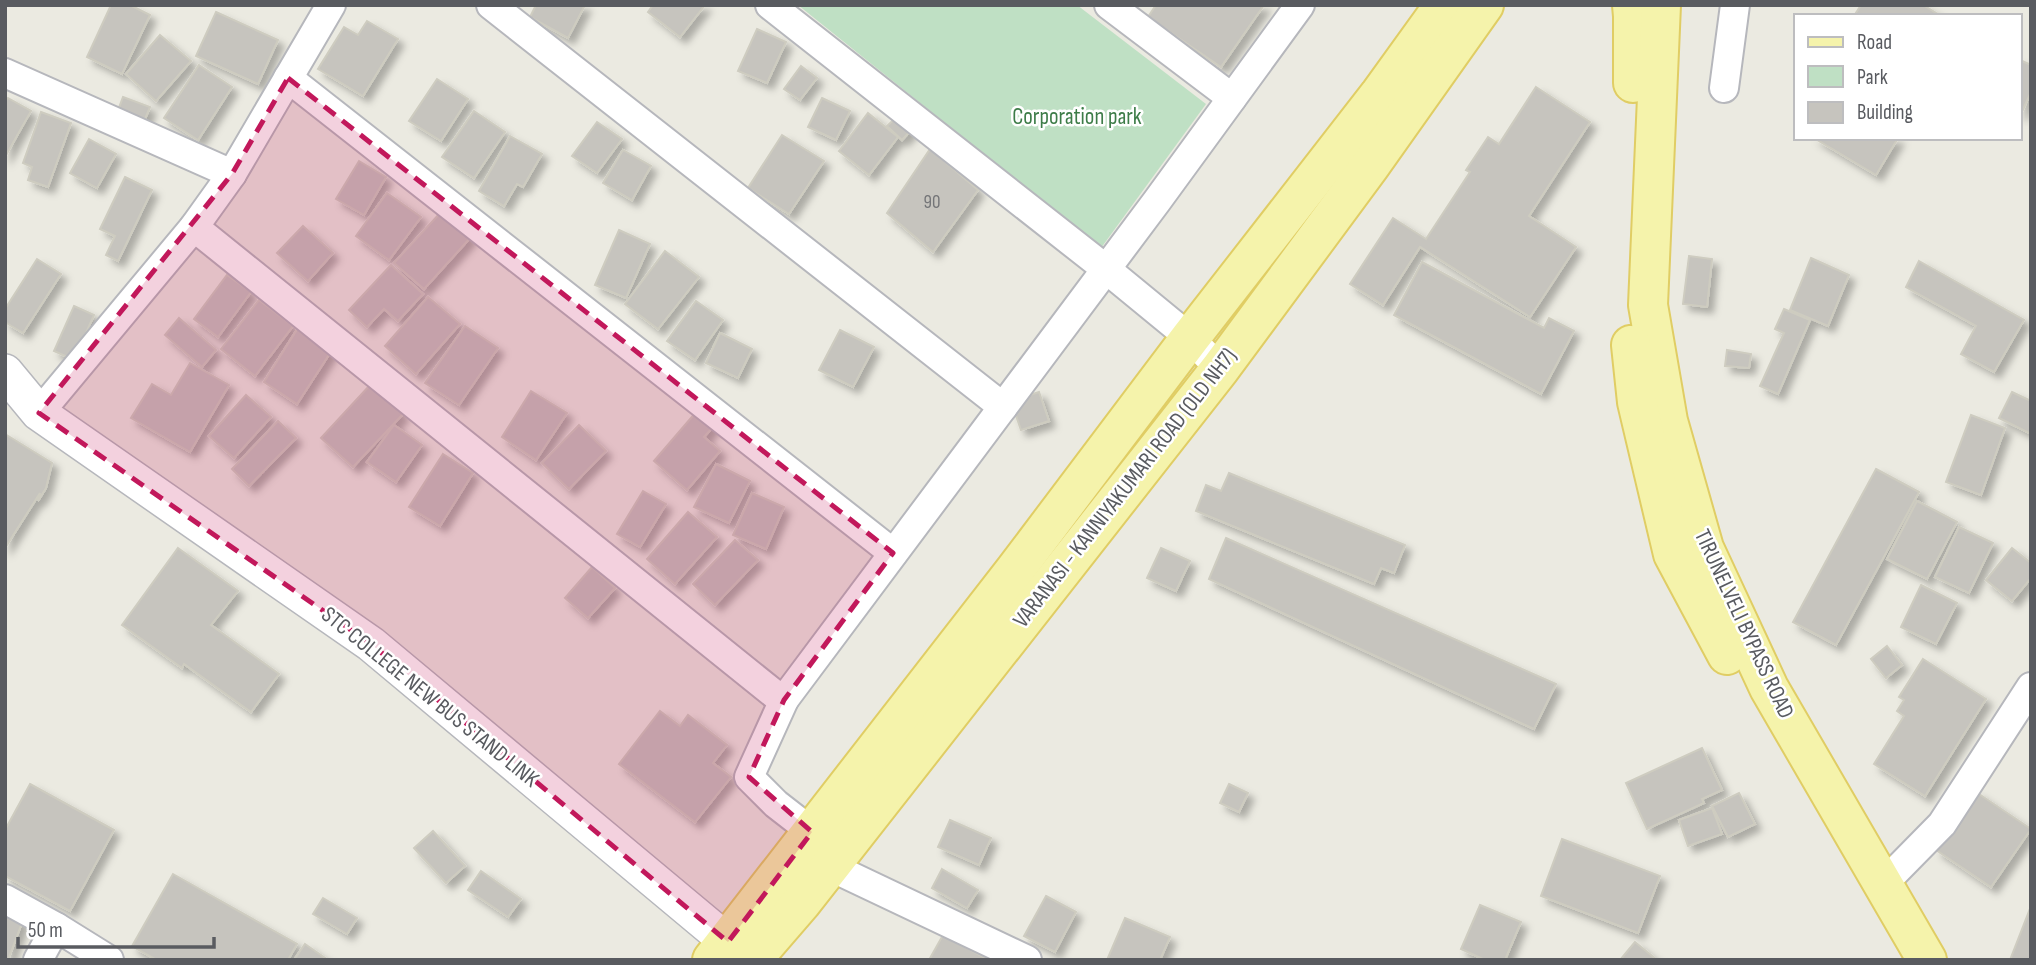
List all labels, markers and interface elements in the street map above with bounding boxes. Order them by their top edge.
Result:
legend [1794,14,2022,140]
text: Road [1857,30,1892,55]
text: Park [1857,65,1888,90]
text: Building [1857,100,1913,125]
park label: Corporation park [1012,103,1142,131]
house number: 90 [924,191,940,214]
street label: VARANASI - KANNIYAKUMARI ROAD (OLD NH7) [1007,343,1243,633]
street label: TIRUNELVELI BYPASS ROAD [1688,525,1800,723]
street label: STC COLLEGE NEW BUS STAND LINK [316,601,545,794]
scale bar [18,906,214,950]
text: 50 m [28,918,63,943]

